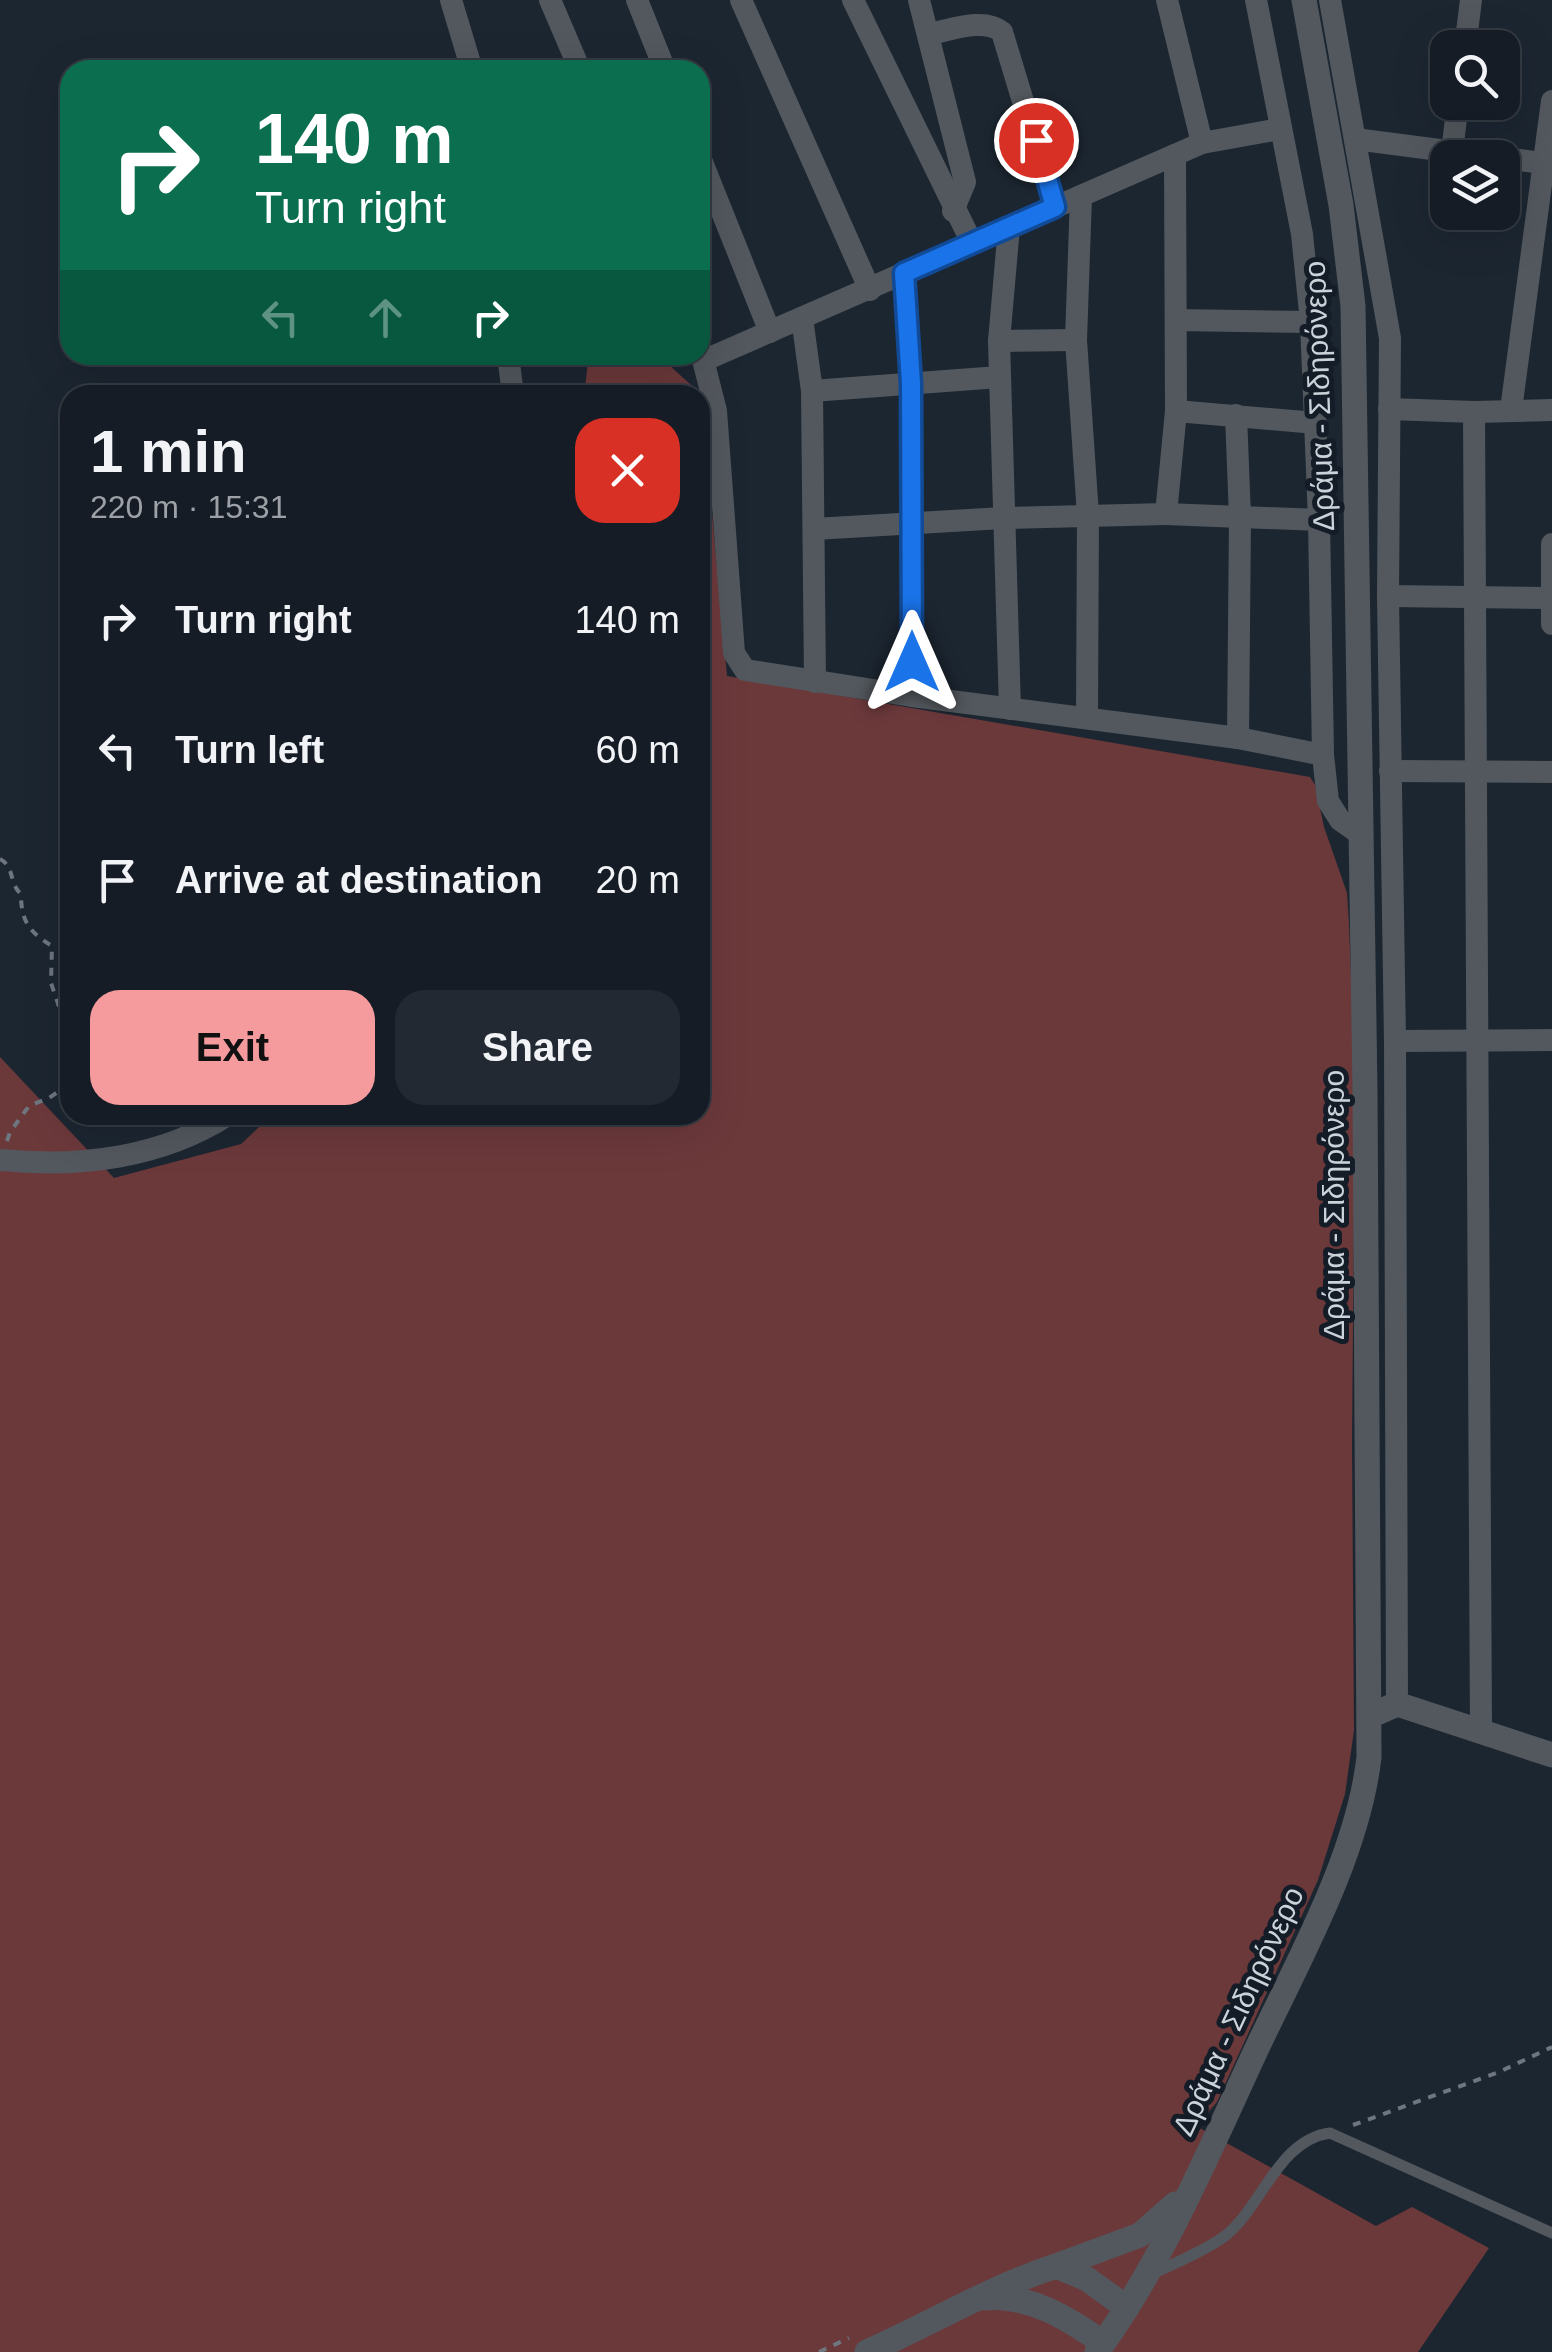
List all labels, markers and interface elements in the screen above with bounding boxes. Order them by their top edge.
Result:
map controls [1430,30,1520,230]
button: search [1430,30,1520,120]
pin [994,98,1079,183]
icon: right [90,100,220,230]
text: 140 m [255,100,453,178]
icon: arrive [1009,113,1064,168]
button: layers [1430,140,1520,230]
text: Turn right [255,182,446,233]
street label: Δράμα - Σιδηρόνερο [1298,260,1340,532]
icon: left [253,290,308,345]
icon: ahead [358,290,413,345]
icon: right [463,290,518,345]
text: 1 min [90,418,247,485]
button: close [575,418,680,523]
text: 220 m · 15:31 [90,489,287,525]
icon: right [90,593,145,648]
text: Turn right [175,599,352,641]
text: 140 m [574,599,680,641]
position arrow [860,610,964,714]
icon: left [90,723,145,778]
text: Turn left [175,729,324,771]
text: 60 m [596,729,680,771]
icon: arrive [90,853,145,908]
text: Arrive at destination [175,859,542,901]
text: 20 m [596,859,680,901]
button: Exit [90,990,375,1105]
button: Share [395,990,680,1105]
street label: Δράμα - Σιδηρόνερο [1317,1070,1350,1340]
street label: Δράμα - Σιδηρόνερο [1166,1882,1310,2140]

